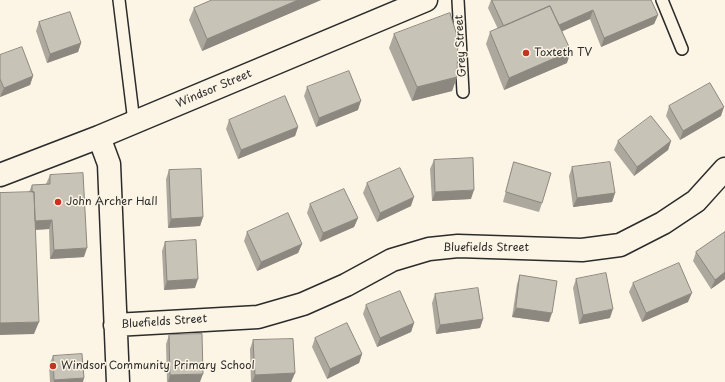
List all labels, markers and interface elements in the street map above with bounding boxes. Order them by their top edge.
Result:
street label: Grey Street [453,14,469,78]
place label: Toxteth TV [534,46,592,60]
marker: Toxteth TV [521,48,531,58]
street label: Windsor Street [174,67,254,111]
place label: John Archer Hall [66,195,157,209]
marker: John Archer Hall [53,197,63,207]
street label: Bluefields Street [443,241,529,255]
street label: Bluefields Street [121,312,207,332]
place label: Windsor Community Primary School [61,359,255,373]
marker: Windsor Community Primary School [48,361,58,371]

